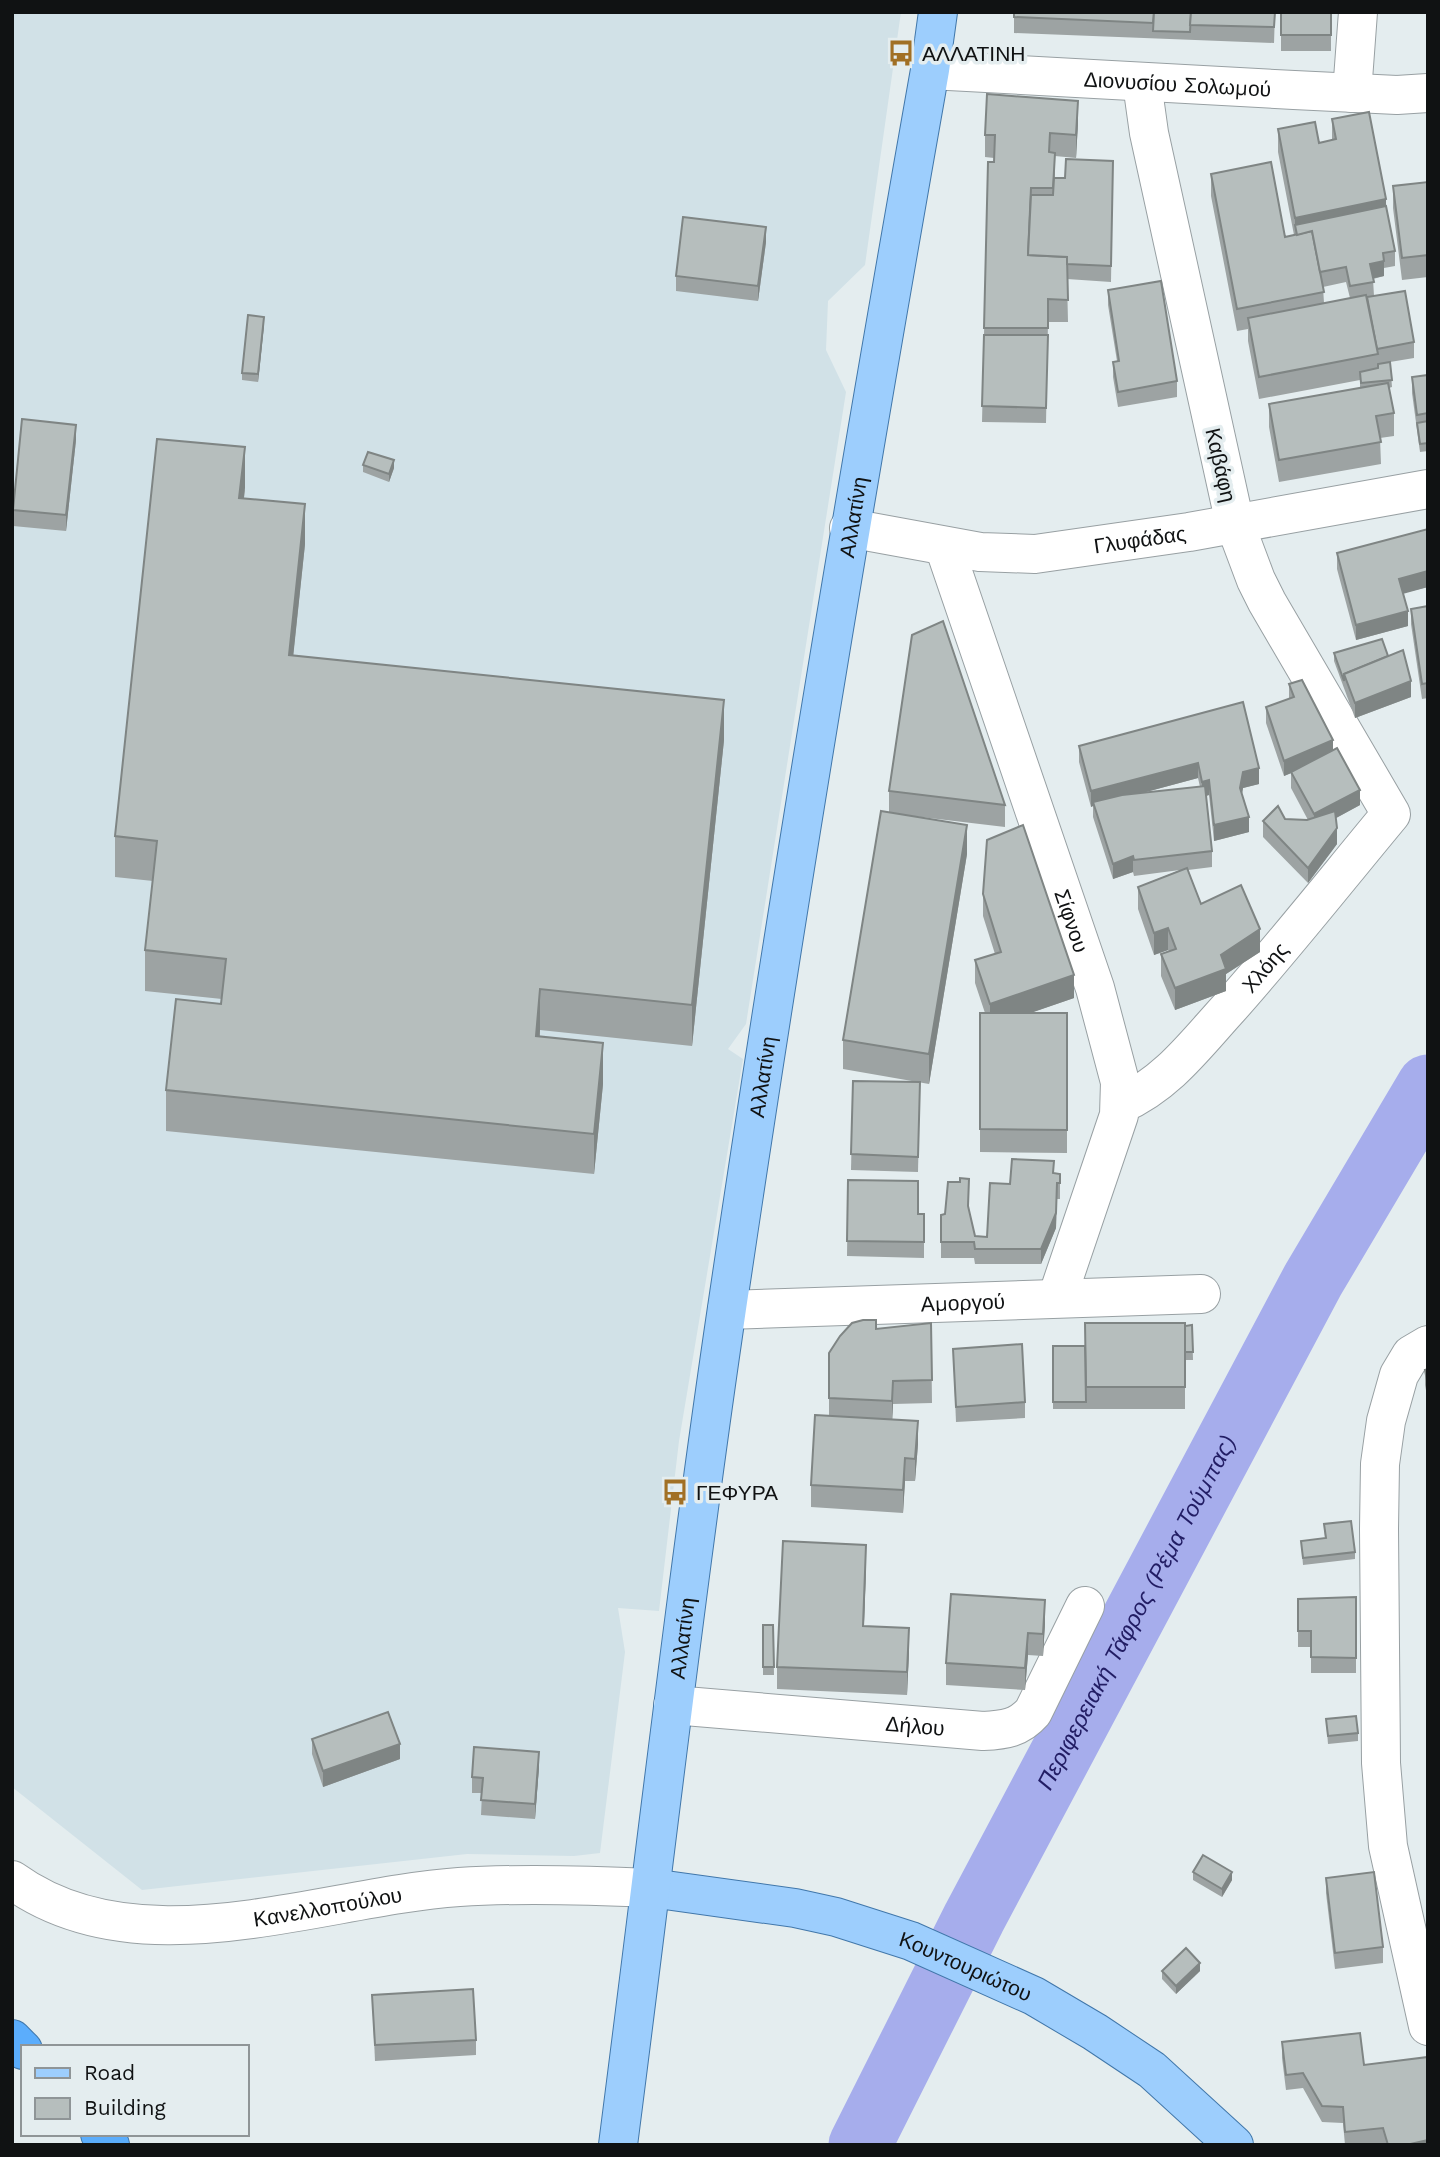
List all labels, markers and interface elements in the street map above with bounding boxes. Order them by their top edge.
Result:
bus stop icon: ΑΛΛΑΤΙΝΗ [886,38,916,68]
place label: ΑΛΛΑΤΙΝΗ [922,41,1026,66]
street label: Διονυσίου Σολωμού [1083,66,1272,101]
street label: Καβάφη [1200,425,1242,505]
street label: Αλλατίνη [833,475,872,560]
street label: Γλυφάδας [1092,520,1187,558]
street label: Σίφνου [1050,886,1094,956]
street label: Χλόης [1236,937,1293,997]
street label: Αλλατίνη [743,1034,781,1119]
street label: Αμοργού [920,1288,1005,1316]
water label: Περιφερειακή Τάφρος (Ρέμα Τούμπας) [1031,1431,1241,1794]
bus stop icon: ΓΕΦΥΡΑ [660,1477,690,1507]
place label: ΓΕΦΥΡΑ [696,1480,778,1505]
street label: Αλλατίνη [664,1596,700,1680]
street label: Δήλου [885,1710,946,1740]
street label: Κανελλοπούλου [252,1881,404,1931]
street label: Κουντουριώτου [896,1926,1036,2006]
legend [21,2045,248,2136]
text: Road [84,2060,135,2085]
text: Building [84,2095,166,2120]

